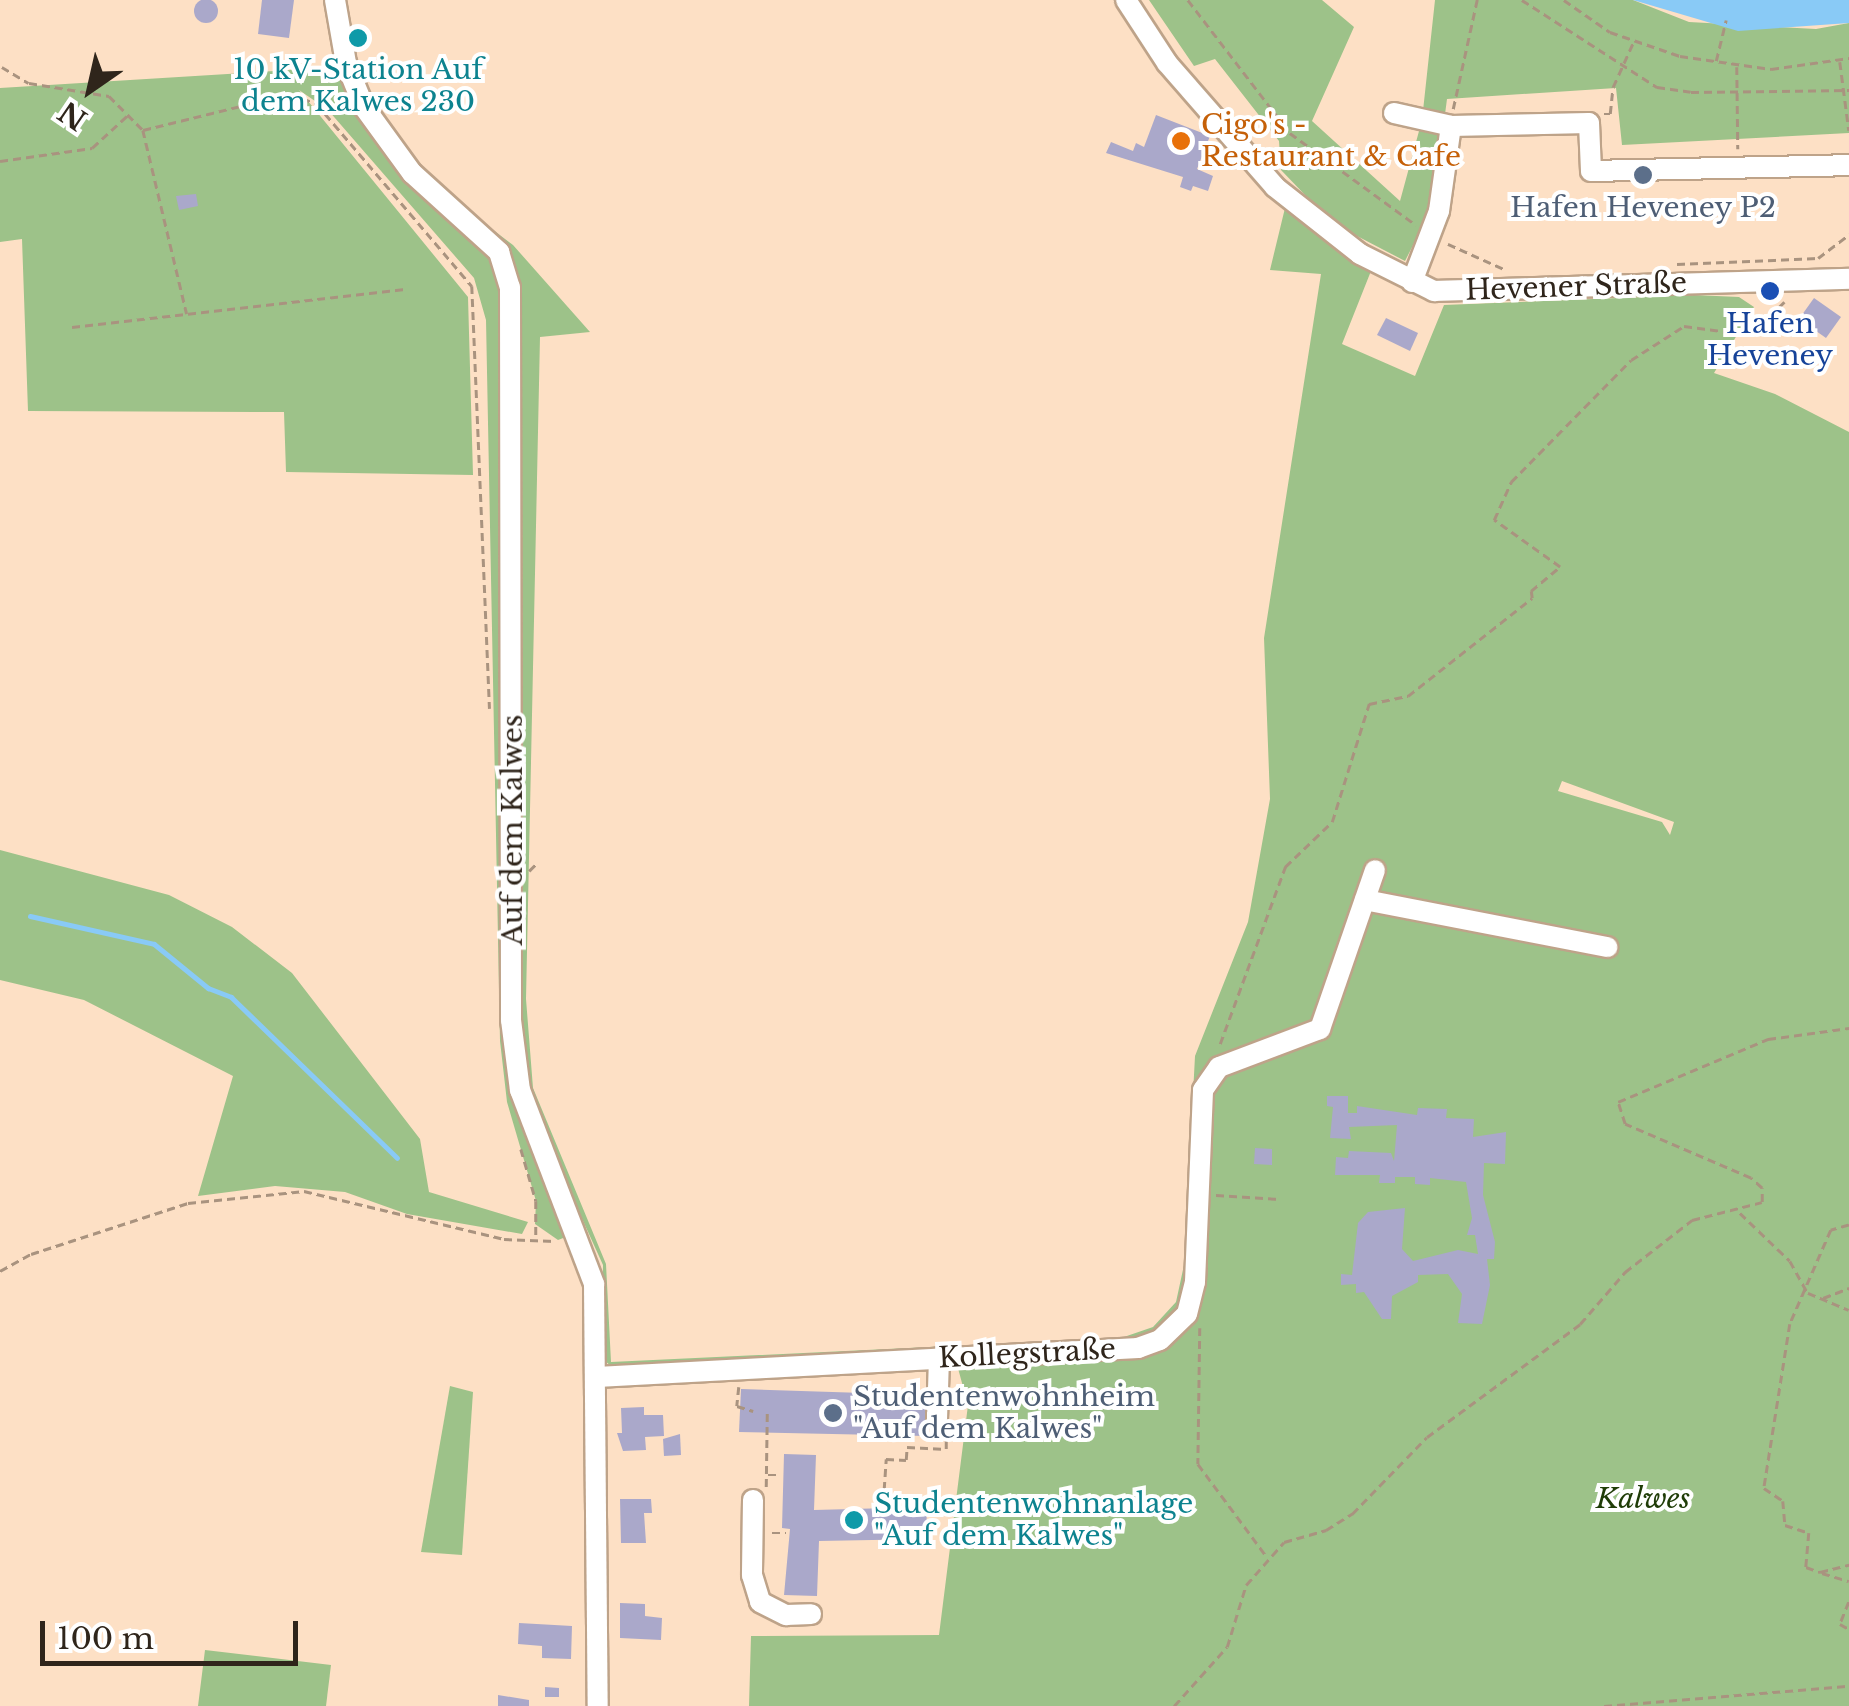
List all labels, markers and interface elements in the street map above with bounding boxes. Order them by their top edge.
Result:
marker: 10 kV-Station Auf dem Kalwes 230 [347,27,369,49]
north arrow [40,40,140,140]
place label: 10 kV-Station Auf dem Kalwes 230 [232,53,484,119]
text: N [52,93,94,137]
place label: Cigo's - Restaurant & Cafe [1201,108,1461,174]
marker: Cigo's - Restaurant & Cafe [1170,130,1192,152]
marker: Hafen Heveney P2 [1632,164,1654,186]
place label: Hafen Heveney P2 [1510,191,1776,225]
street label: Hevener Straße [1464,266,1688,308]
marker: Hafen Heveney [1759,280,1781,302]
place label: Hafen Heveney [1707,307,1833,373]
street label: Auf dem Kalwes [496,715,530,945]
street label: Kollegstraße [937,1333,1117,1375]
place label: Studentenwohnheim "Auf dem Kalwes" [853,1380,1155,1446]
marker: Studentenwohnheim "Auf dem Kalwes" [822,1402,844,1424]
park label: Kalwes [1596,1482,1690,1516]
place label: Studentenwohnanlage "Auf dem Kalwes" [874,1487,1193,1553]
marker: Studentenwohnanlage "Auf dem Kalwes" [843,1509,865,1531]
scale bar [45,1601,302,1663]
text: 100 m [57,1620,154,1657]

